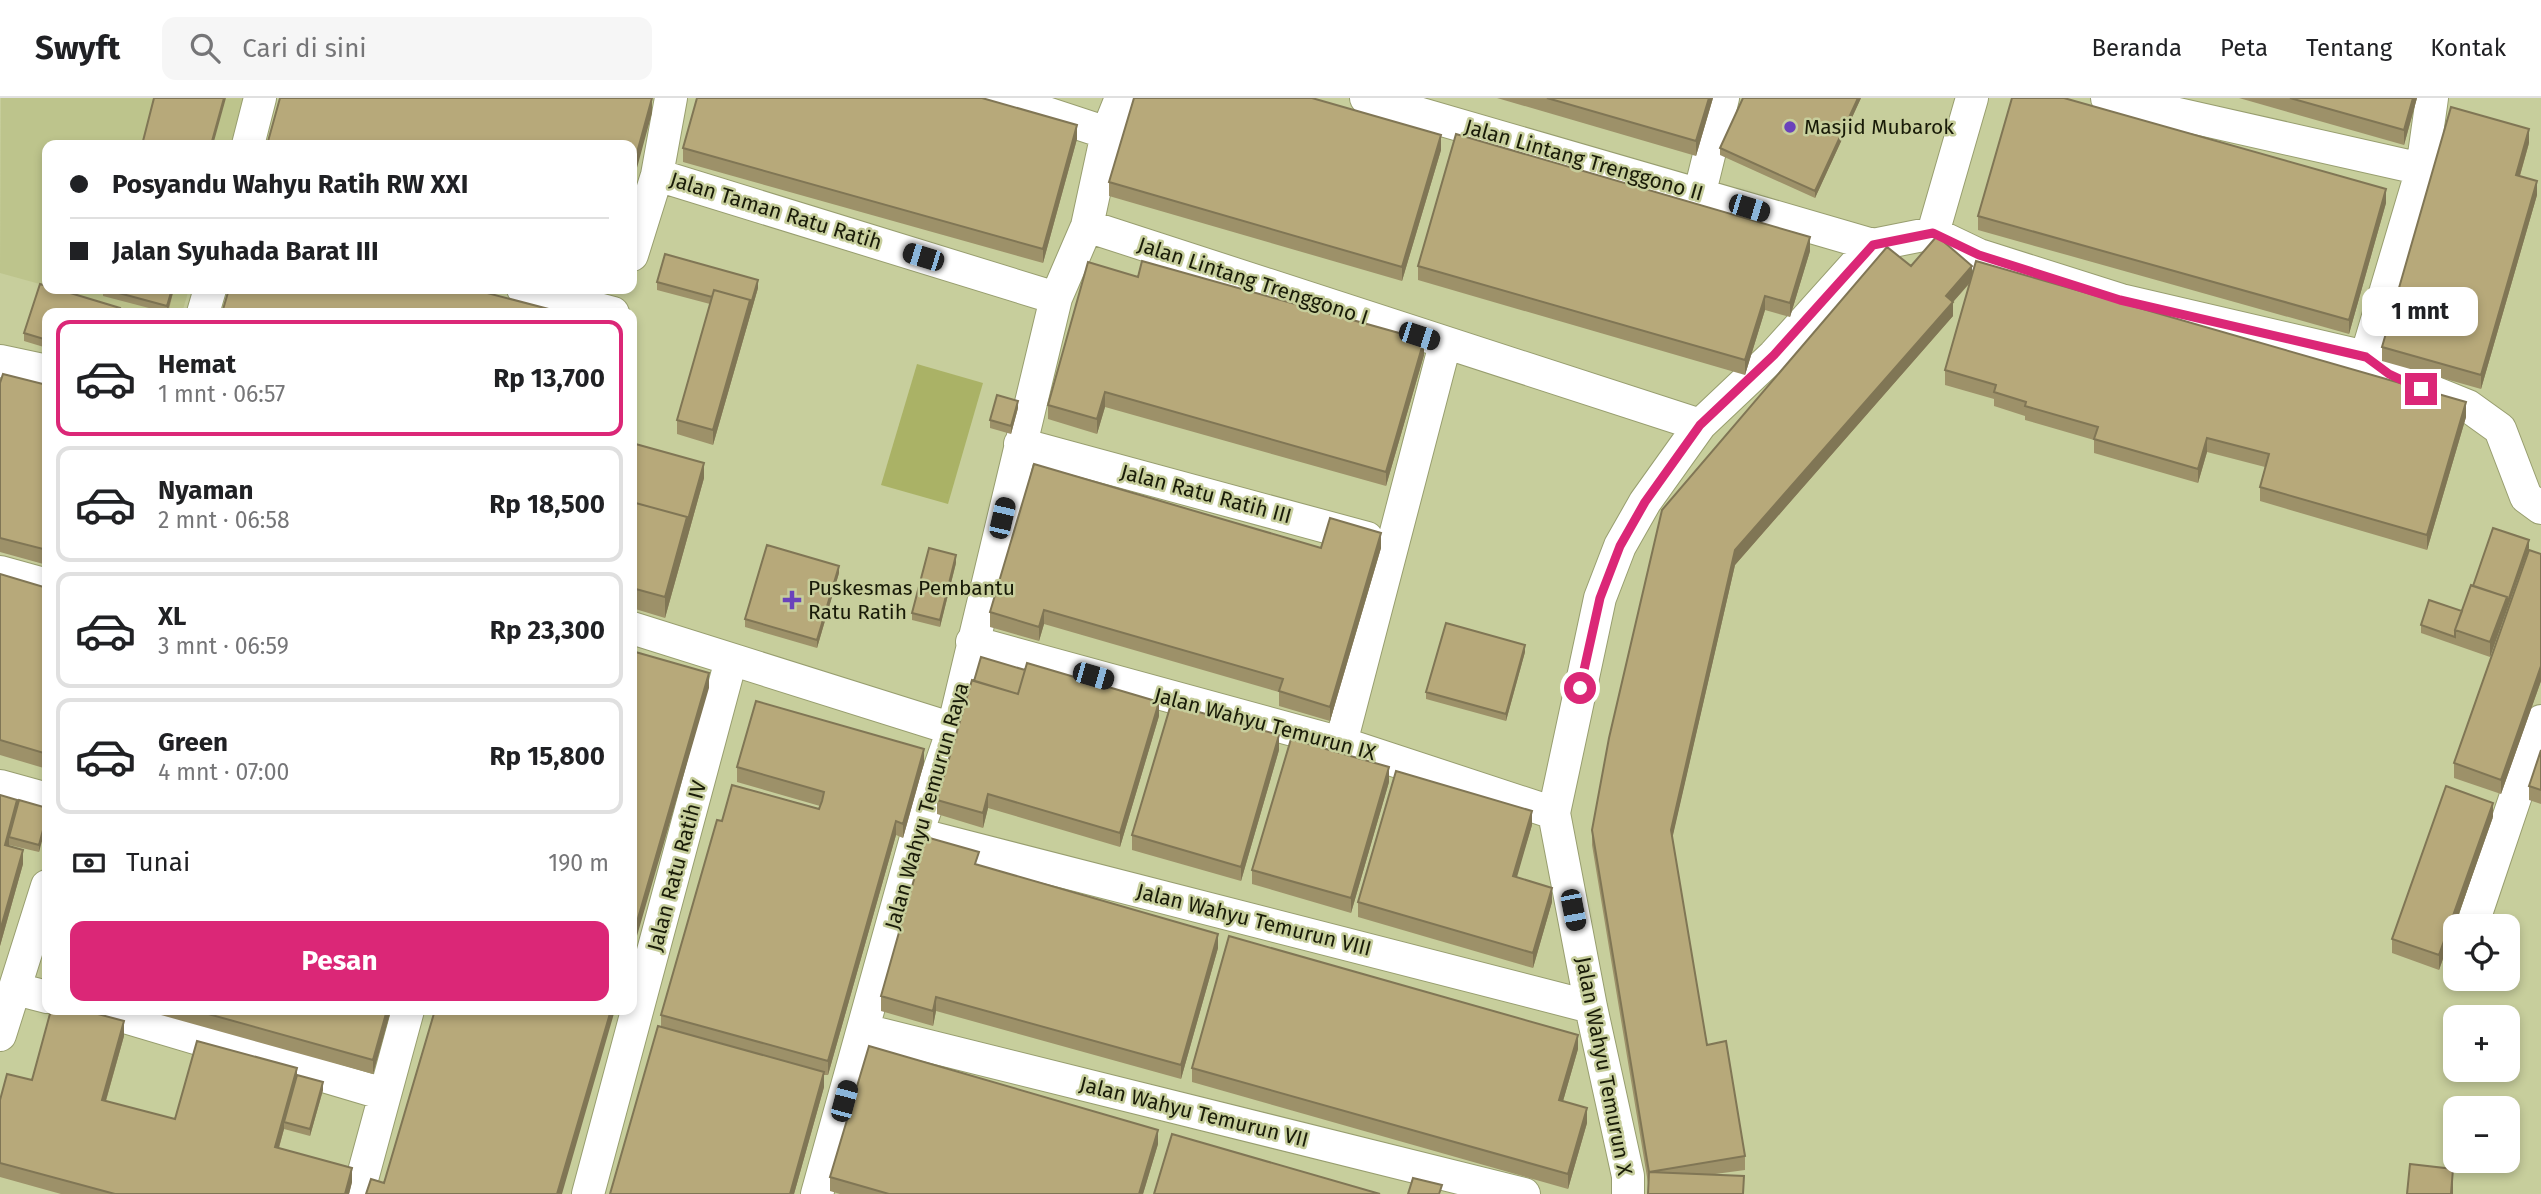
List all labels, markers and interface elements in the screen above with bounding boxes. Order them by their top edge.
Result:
search box [162,17,652,80]
text: Swyft [35,28,120,68]
icon: search [186,29,224,67]
text: Cari di sini [242,33,367,64]
text: Beranda [2091,34,2182,62]
text: Peta [2220,34,2268,62]
text: Tentang [2306,34,2392,62]
text: Kontak [2430,34,2506,62]
street label: Jalan Lintang Trenggono II [1462,113,1706,207]
place label: Masjid Mubarok [1804,114,1954,140]
marker: Masjid Mubarok [1782,119,1798,135]
street label: Jalan Taman Ratu Ratih [667,166,885,256]
text: Posyandu Wahyu Ratih RW XXI [112,169,468,200]
car [1726,192,1773,224]
street label: Jalan Lintang Trenggono I [1134,231,1372,331]
text: Jalan Syuhada Barat III [112,236,379,267]
car [900,241,947,273]
callout: 1 mnt [2363,288,2479,336]
text: 1 mnt [2391,297,2449,325]
car [1396,320,1443,352]
icon: car [74,347,137,410]
text: Hemat [158,349,236,380]
text: Rp 13,700 [493,363,605,394]
route end [2405,373,2437,405]
text: 1 mnt · 06:57 [158,380,285,408]
street label: Jalan Ratu Ratih III [1118,459,1294,529]
icon: car [74,473,137,536]
text: Nyaman [158,475,254,506]
text: Rp 18,500 [489,489,605,520]
car [988,495,1017,541]
text: 2 mnt · 06:58 [158,506,290,534]
place label: Puskesmas Pembantu Ratu Ratih [808,575,1015,625]
marker: Puskesmas Pembantu Ratu Ratih [782,590,802,610]
icon: car [74,599,137,662]
text: XL [158,601,186,632]
text: Rp 23,300 [490,615,605,646]
text: 3 mnt · 06:59 [158,632,289,660]
car [1070,660,1117,692]
route start [1564,672,1596,704]
street label: Jalan Wahyu Temurun Raya [879,679,975,933]
street label: Jalan Wahyu Temurun IX [1151,682,1379,766]
icon: car [74,725,137,788]
text: Green [158,727,228,758]
text: Rp 15,800 [490,741,605,772]
text: 4 mnt · 07:00 [158,758,289,786]
street label: Jalan Ratu Ratih IV [642,778,712,954]
icon: cash [70,844,108,882]
text: Tunai [126,847,190,878]
text: 190 m [548,849,609,877]
street label: Jalan Wahyu Temurun VIII [1134,878,1374,962]
car [1559,887,1588,933]
map controls [2443,914,2520,1173]
button: locate [2443,914,2520,991]
button: Pesan [70,921,609,1001]
street label: Jalan Wahyu Temurun X [1570,954,1638,1178]
button: + [2443,1005,2520,1082]
street label: Jalan Wahyu Temurun VII [1077,1071,1311,1153]
car [829,1078,860,1124]
button: − [2443,1096,2520,1173]

